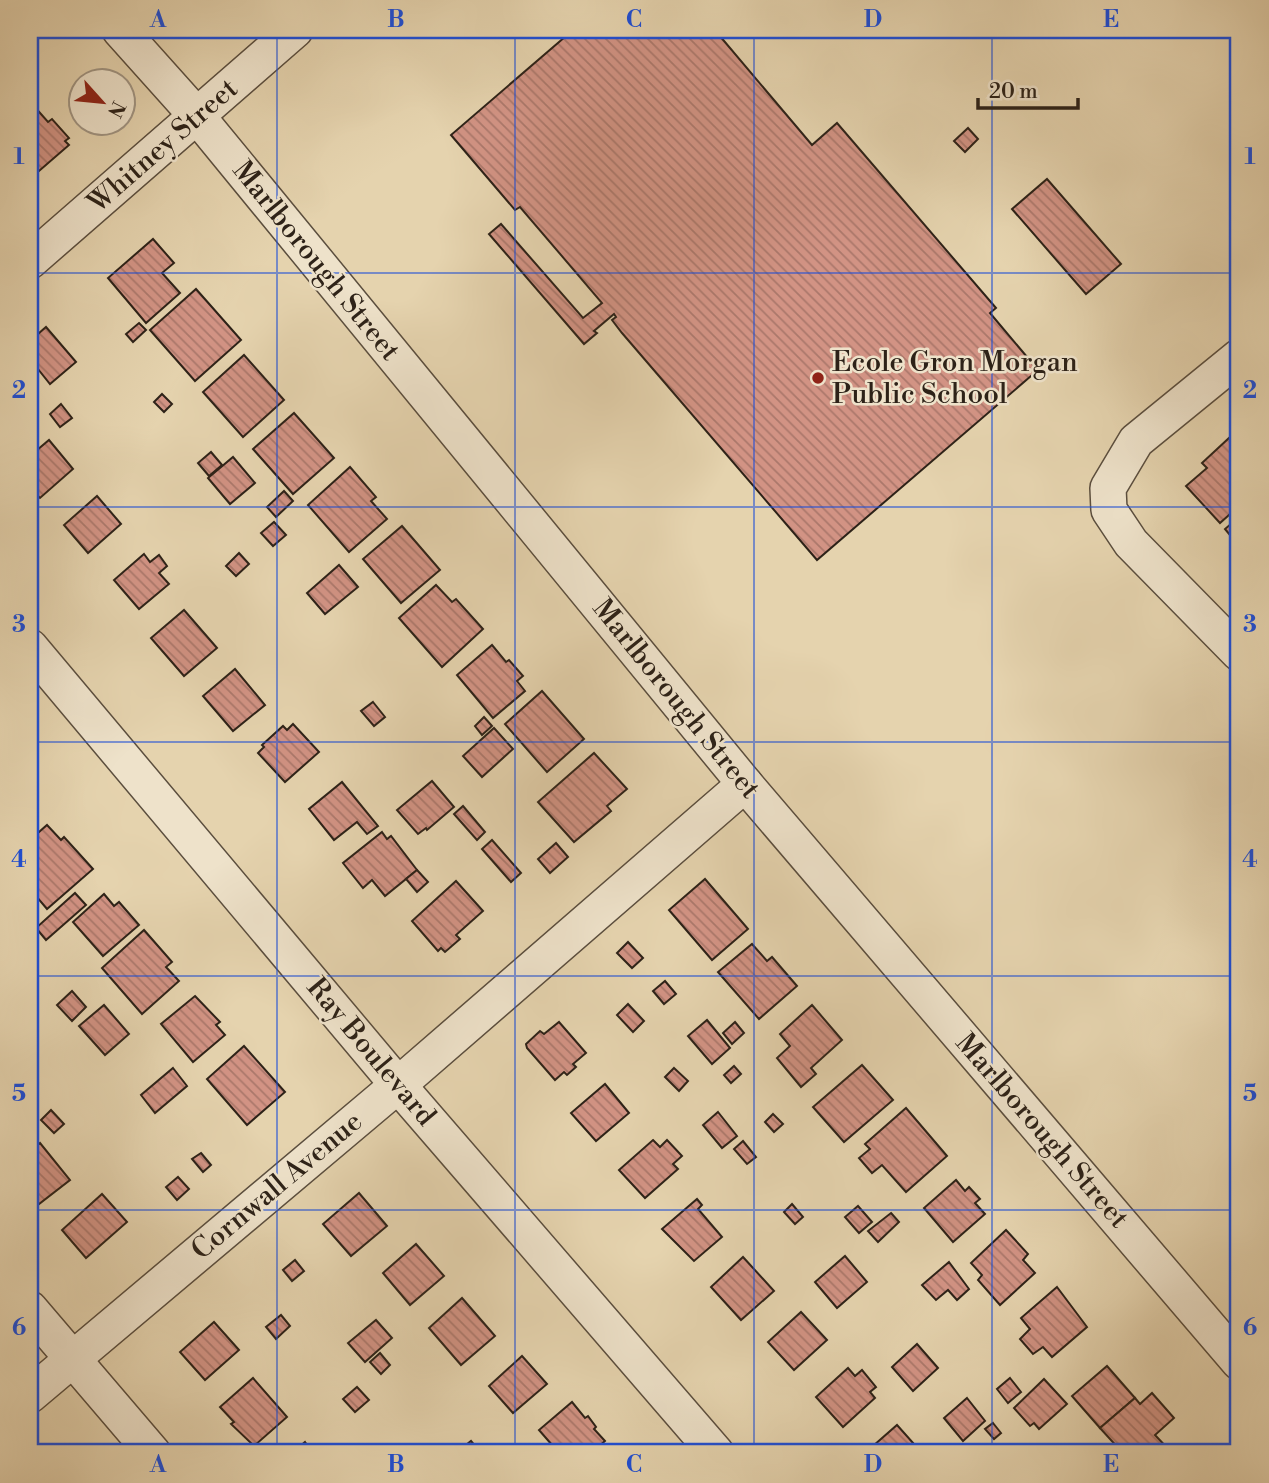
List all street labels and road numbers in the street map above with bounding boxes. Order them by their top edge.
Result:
street label: Whitney Street [80,71,245,221]
street label: Marlborough Street [225,154,407,368]
street label: Marlborough Street [585,592,767,806]
street label: Ray Boulevard [299,971,443,1133]
street label: Marlborough Street [948,1026,1136,1236]
street label: Cornwall Avenue [184,1104,370,1268]

